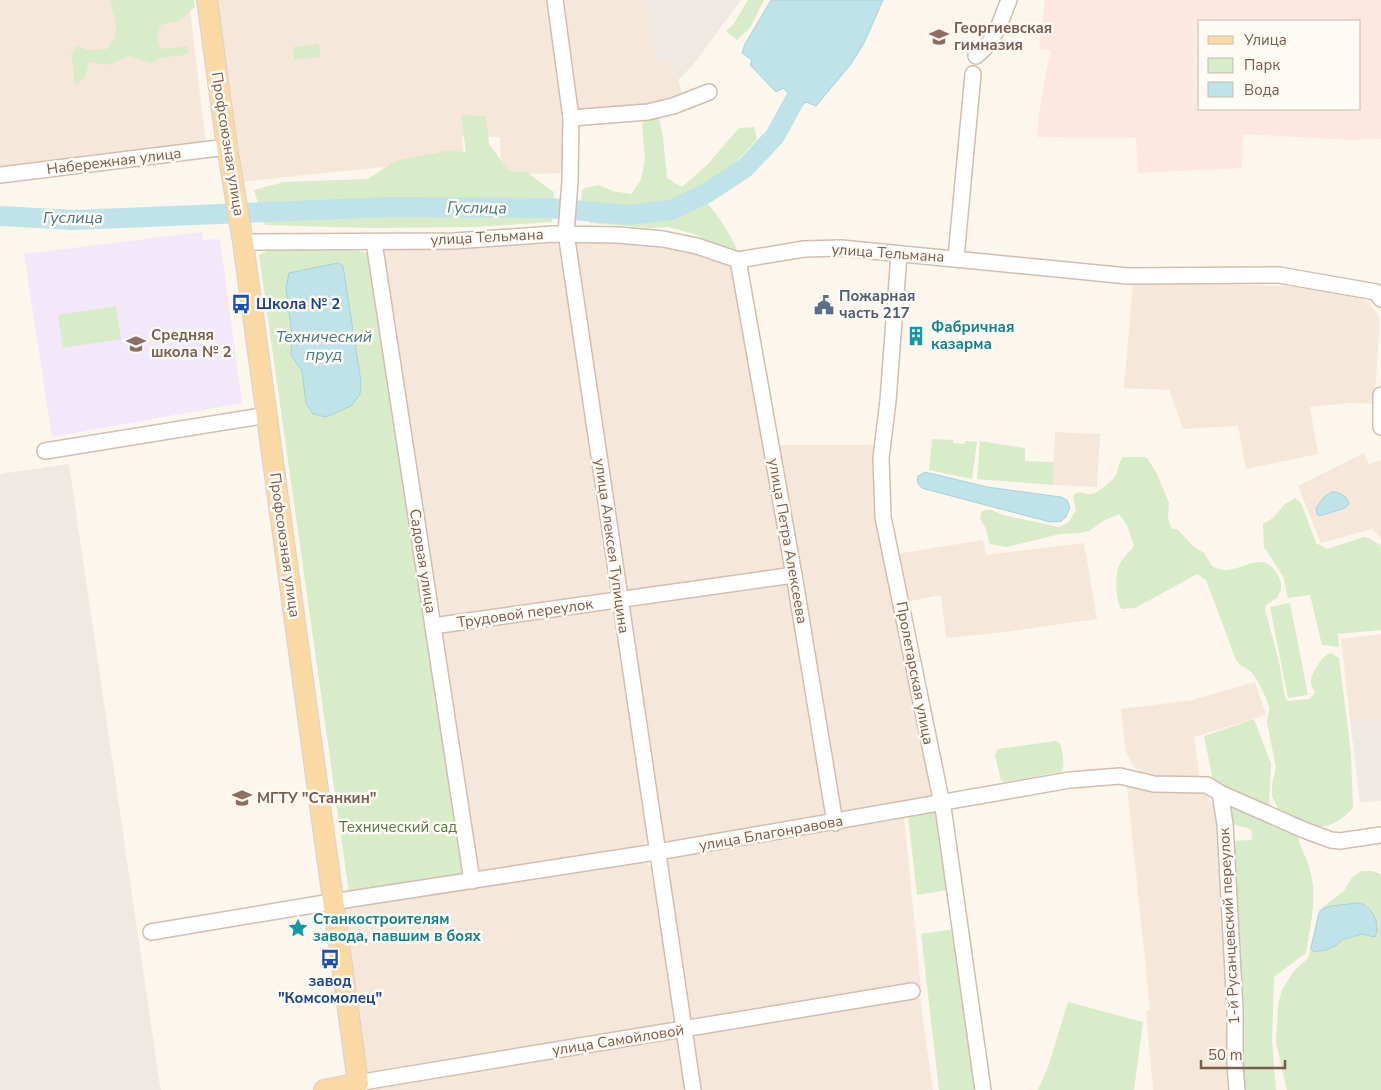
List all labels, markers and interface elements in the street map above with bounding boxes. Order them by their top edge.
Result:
place label: Георгиевская гимназия [954,18,1052,55]
legend [1198,20,1361,110]
school or university icon: Георгиевская гимназия [928,26,950,48]
text: Улица [1243,30,1287,50]
text: Парк [1244,55,1280,75]
street label: Профсоюзная улица [207,70,249,218]
text: Вода [1244,80,1280,100]
street label: Набережная улица [45,143,183,179]
water label: Гуслица [447,196,507,220]
water label: Гуслица [43,207,103,229]
street label: улица Тельмана [430,224,544,250]
street label: улица Тельмана [831,239,945,267]
place label: Пожарная часть 217 [839,286,915,323]
bus stop icon: Школа № 2 [230,293,252,315]
place label: Школа № 2 [256,294,340,314]
public building icon: Пожарная часть 217 [813,294,835,316]
place label: Фабричная казарма [931,317,1014,354]
place label: Средняя школа № 2 [151,325,232,362]
building icon: Фабричная казарма [905,325,927,347]
water label: Технический пруд [276,326,372,366]
school or university icon: Средняя школа № 2 [125,333,147,355]
street label: улица Алексея Тупицина [590,457,634,635]
street label: улица Петра Алексеева [764,457,812,625]
street label: Профсоюзная улица [265,471,305,619]
street label: Садовая улица [405,507,441,615]
street label: Трудовой переулок [456,594,594,632]
street label: Пролетарская улица [891,600,939,746]
school or university icon: МГТУ "Станкин" [231,787,253,809]
place label: МГТУ "Станкин" [257,788,376,808]
street label: улица Благонравова [697,810,845,856]
park label: Технический сад [339,817,457,837]
street label: 1-й Русанцевский переулок [1214,827,1244,1025]
place label: Станкостроителям завода, павшим в боях [313,909,482,946]
place icon: Станкостроителям завода, павшим в боях [287,917,309,939]
bus stop icon: завод "Комсомолец" [319,948,341,970]
place label: завод "Комсомолец" [278,971,382,1008]
street label: улица Самойловой [551,1020,685,1060]
scale bar [1201,1038,1285,1070]
text: 50 m [1208,1045,1243,1065]

